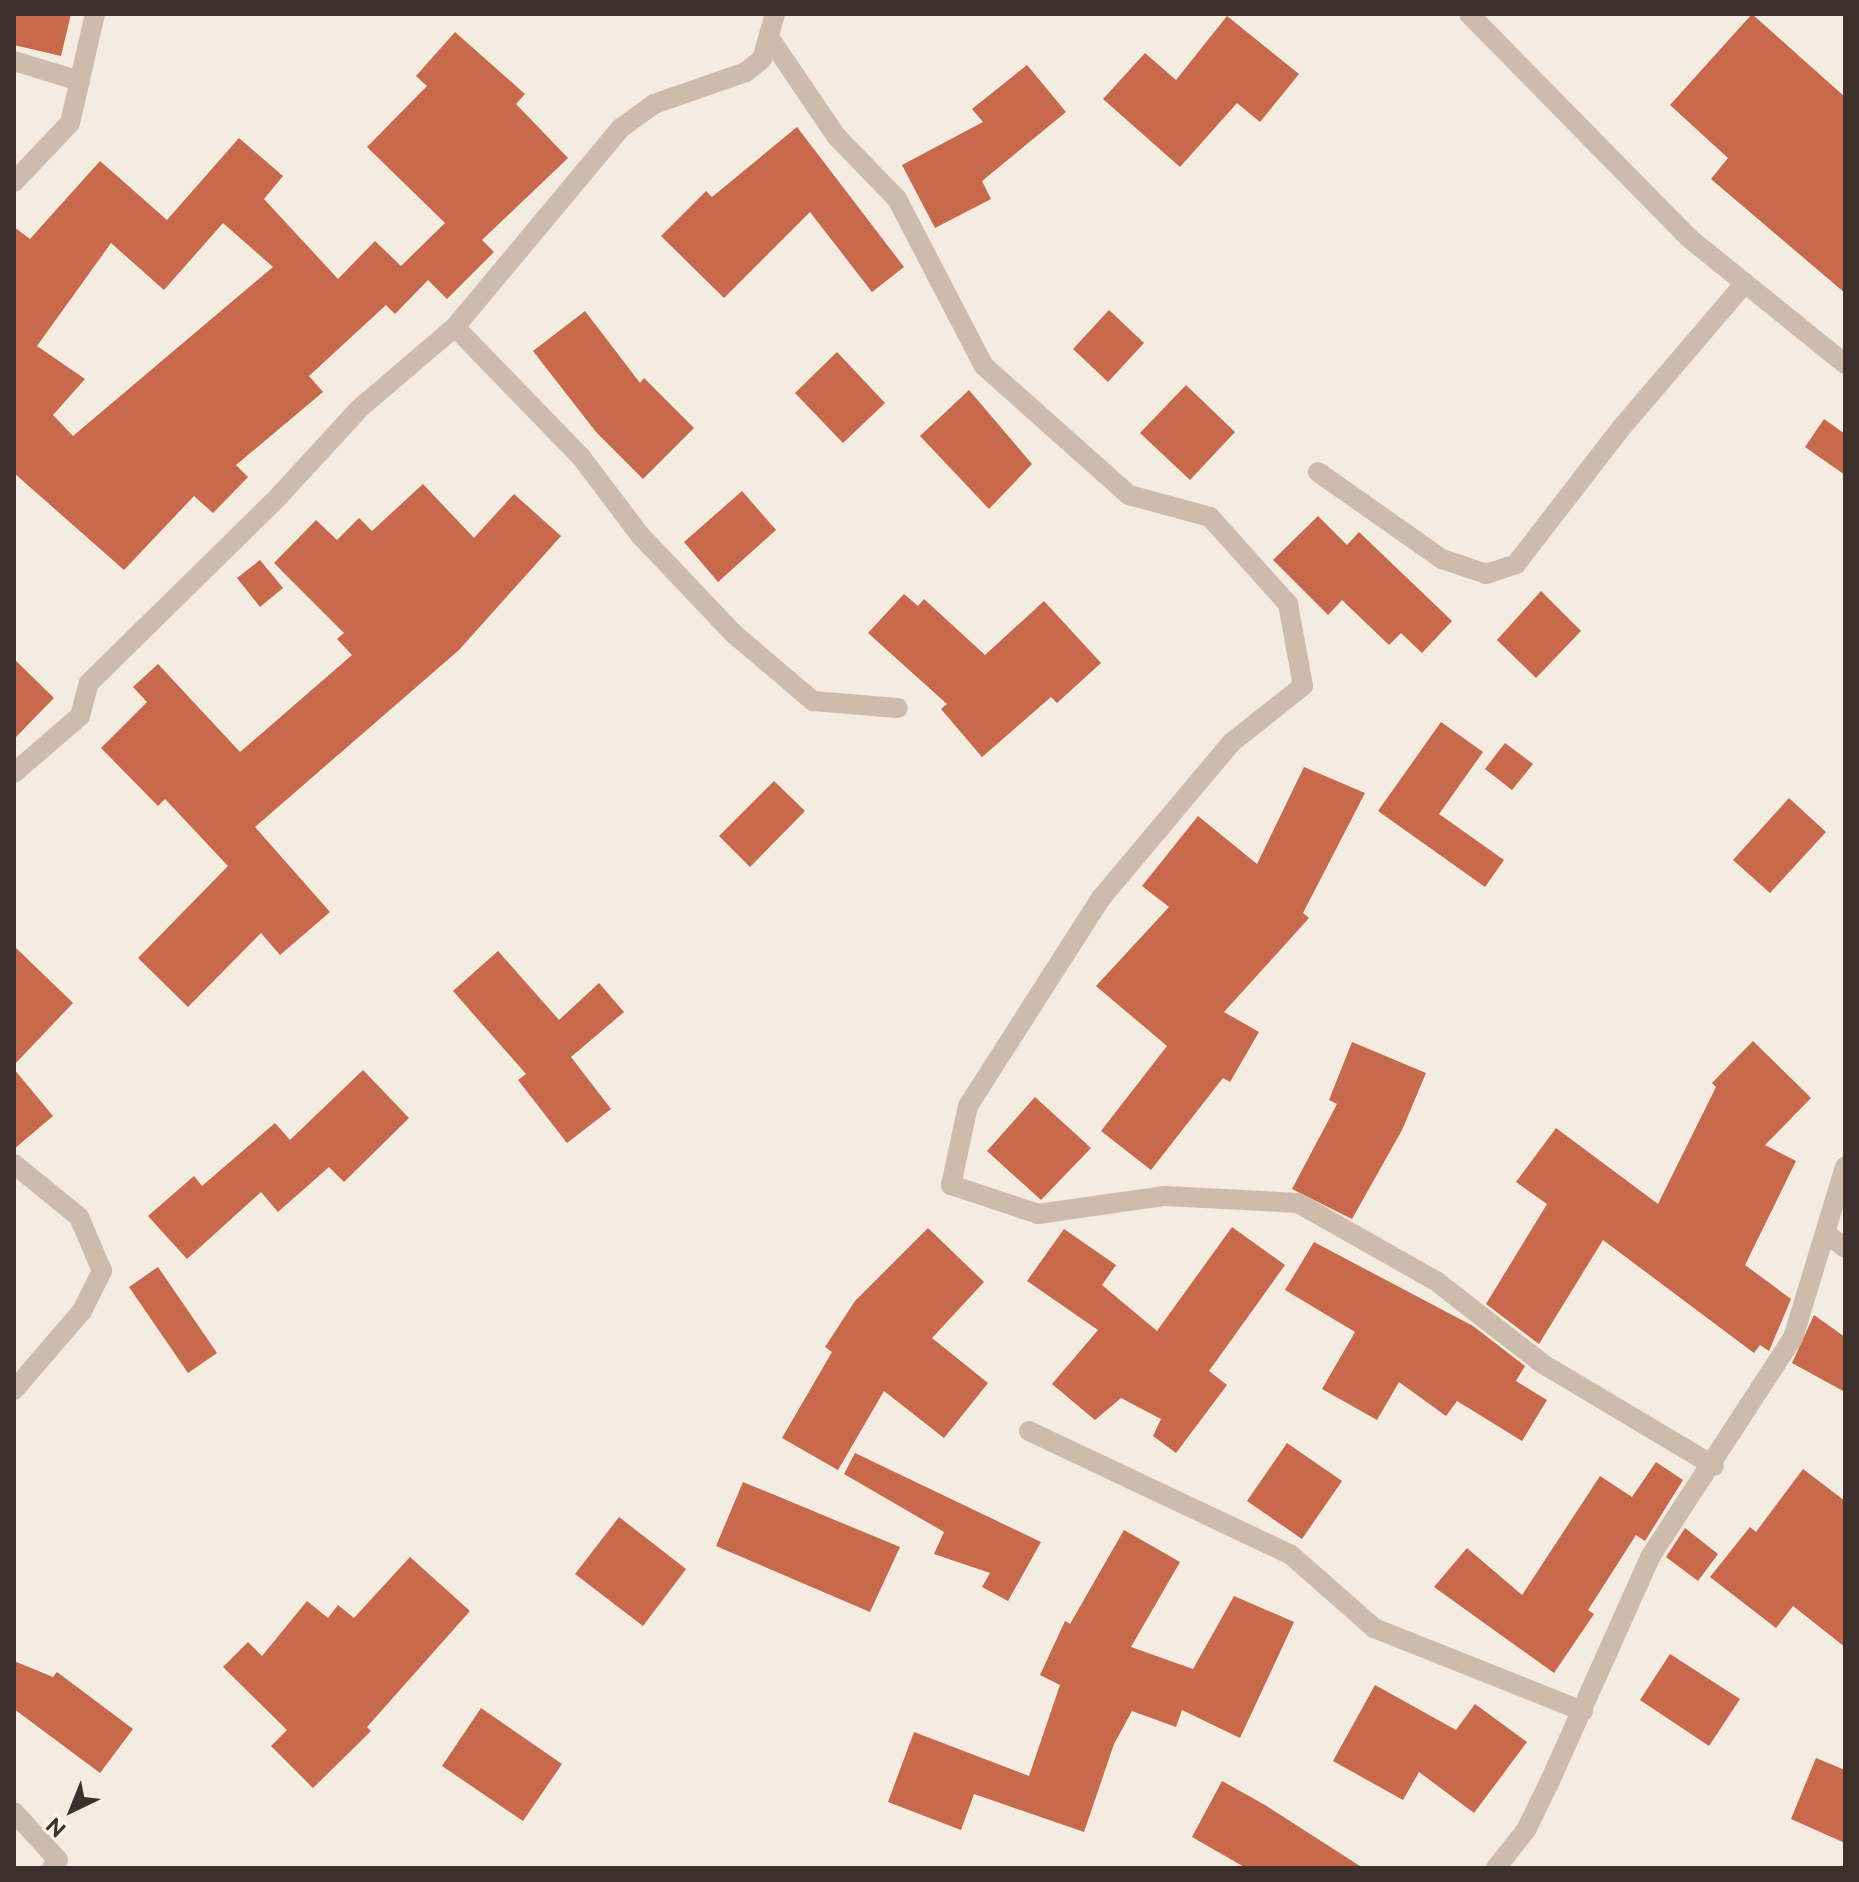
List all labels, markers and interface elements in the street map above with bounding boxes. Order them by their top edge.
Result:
north arrow [32,1770,112,1850]
text: N [41,1812,71,1843]

